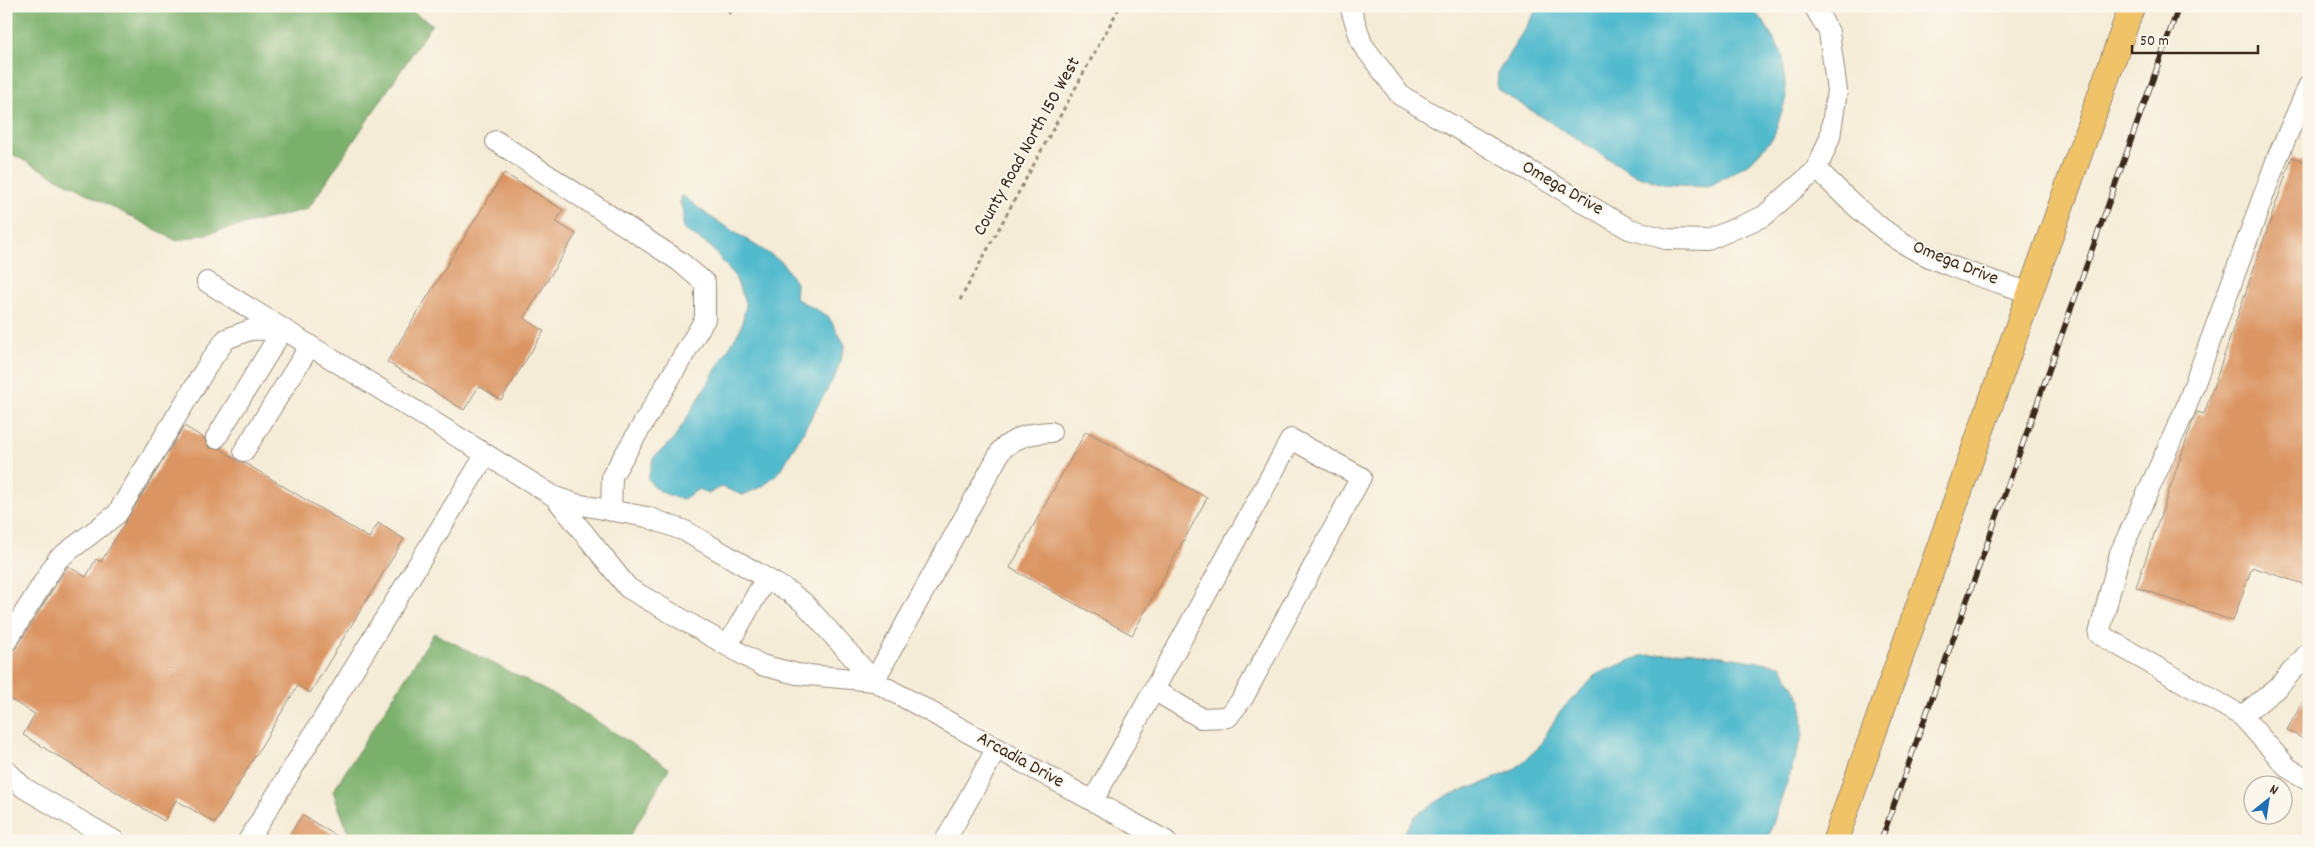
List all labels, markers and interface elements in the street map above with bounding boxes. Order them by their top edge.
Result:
scale bar [2132,22,2259,54]
text: 50 m [2140,31,2169,53]
street label: County Road North 150 West [968,53,1088,241]
street label: Omega Drive [1516,155,1608,223]
street label: Omega Drive [1908,235,2002,293]
street label: Arcadia Drive [971,726,1069,796]
north arrow [2242,774,2292,824]
text: N [2266,780,2282,801]

